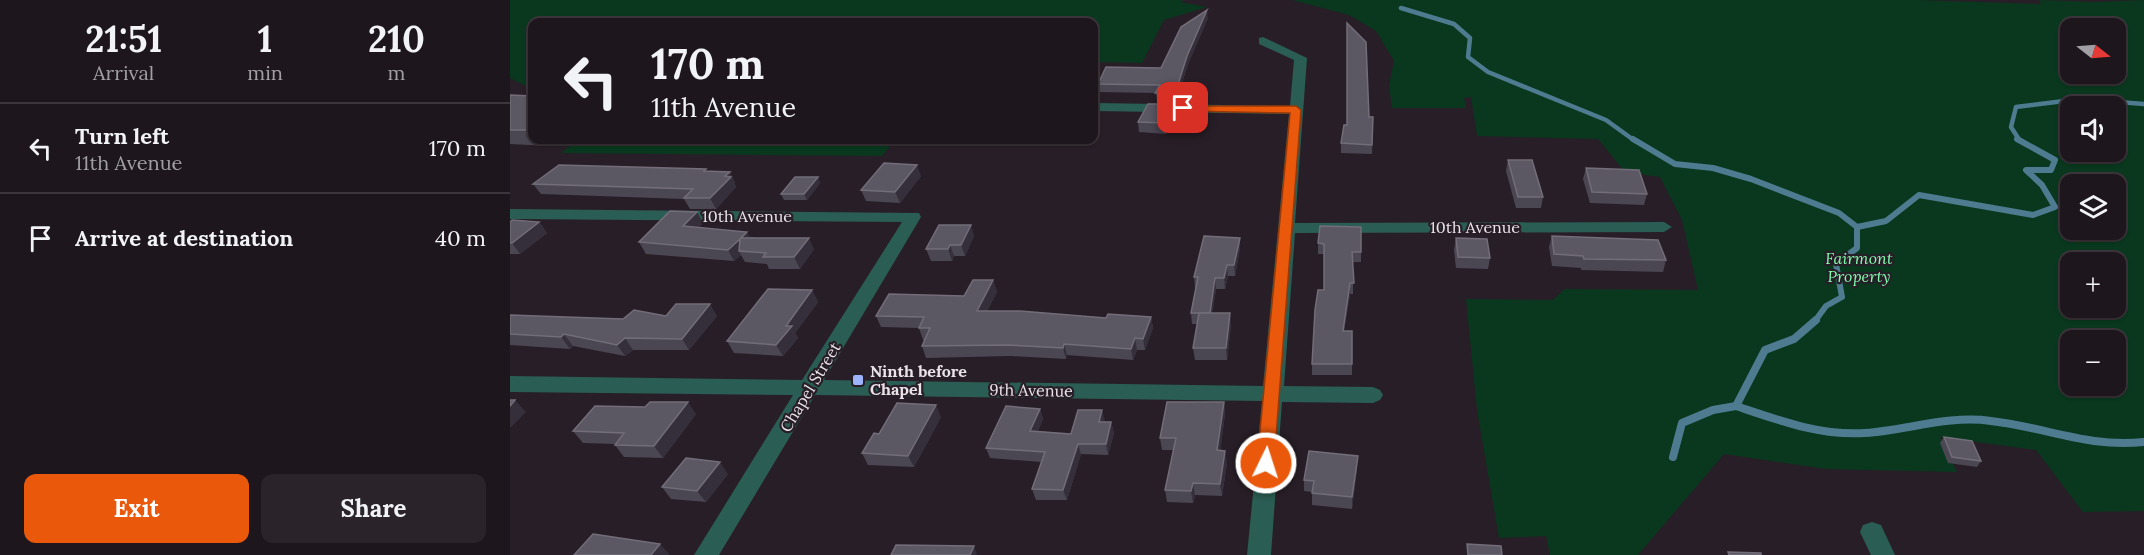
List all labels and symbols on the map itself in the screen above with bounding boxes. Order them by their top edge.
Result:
north arrow [2060,18,2126,84]
pin [1157,82,1208,133]
street label: 10th Avenue [702,206,792,226]
street label: 10th Avenue [1430,217,1520,237]
park label: Fairmont Property [1825,248,1893,286]
street label: Chapel Street [775,338,845,436]
place label: Ninth before Chapel [870,361,967,399]
marker: Ninth before Chapel [851,373,865,387]
street label: 9th Avenue [989,379,1073,401]
position arrow [1234,431,1298,495]

